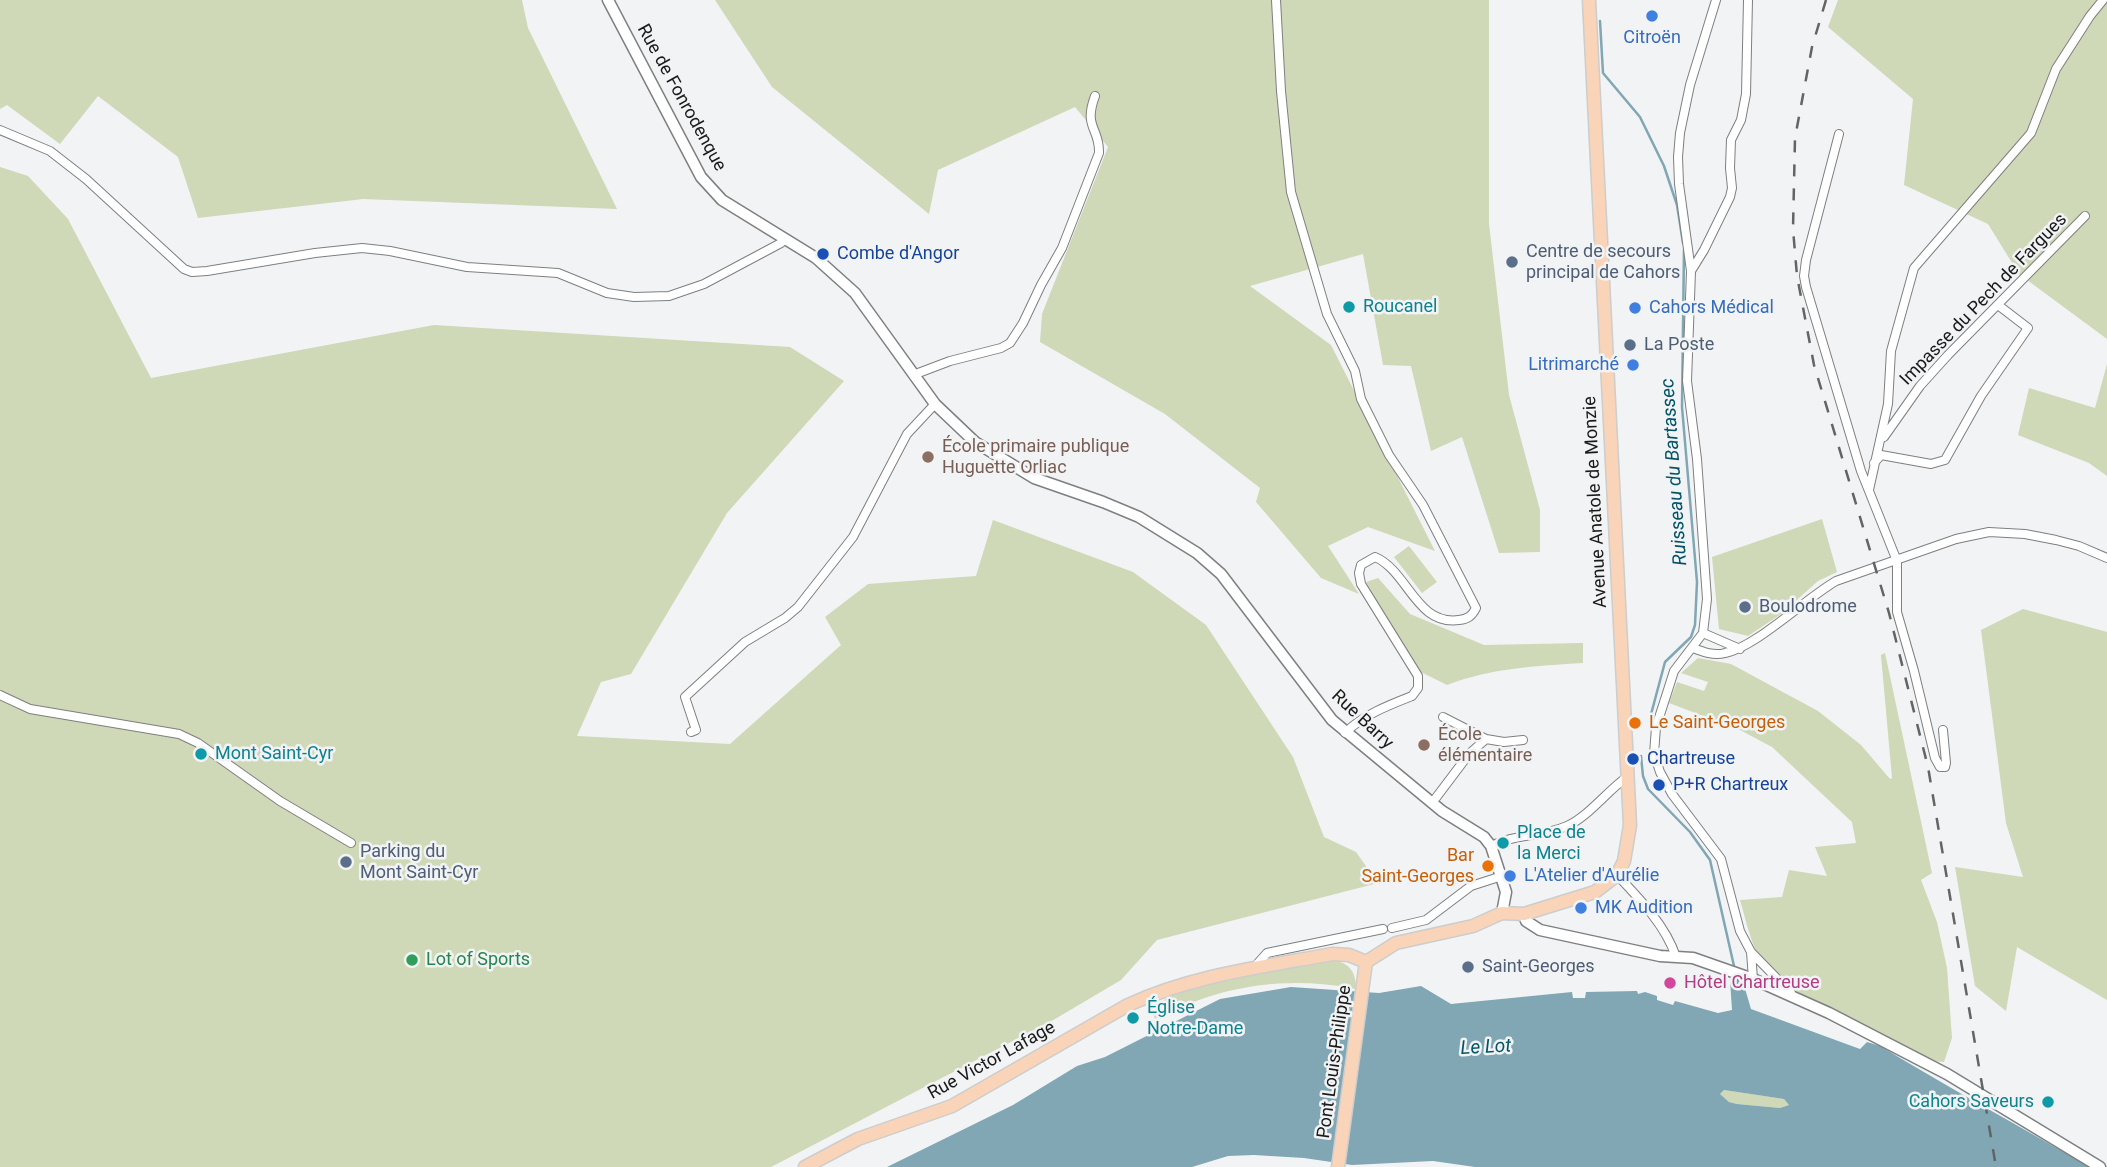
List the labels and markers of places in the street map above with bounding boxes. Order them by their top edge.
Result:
marker: Citroën [1644,8,1660,24]
place label: Citroën [1623,27,1681,49]
place label: Centre de secours principal de Cahors [1526,241,1680,284]
place label: Combe d'Angor [837,243,959,265]
marker: Combe d'Angor [815,246,831,262]
marker: Centre de secours principal de Cahors [1504,254,1520,270]
place label: Roucanel [1363,296,1437,318]
place label: Cahors Médical [1649,297,1774,319]
marker: Roucanel [1341,299,1357,315]
marker: Cahors Médical [1627,300,1643,316]
place label: La Poste [1644,334,1714,356]
marker: La Poste [1622,337,1638,353]
place label: Litrimarché [1528,354,1619,376]
marker: Litrimarché [1625,357,1641,373]
place label: École primaire publique Huguette Orliac [942,436,1129,478]
marker: École primaire publique Huguette Orliac [920,449,936,465]
place label: Boulodrome [1759,596,1857,618]
marker: Boulodrome [1737,599,1753,615]
place label: Le Saint-Georges [1649,712,1785,734]
marker: Le Saint-Georges [1627,715,1643,731]
place label: École élémentaire [1438,724,1532,766]
marker: École élémentaire [1416,737,1432,753]
place label: Mont Saint-Cyr [215,743,333,765]
marker: Mont Saint-Cyr [193,746,209,762]
place label: Chartreuse [1647,748,1735,770]
marker: Chartreuse [1625,751,1641,767]
place label: P+R Chartreux [1673,774,1788,796]
marker: P+R Chartreux [1651,777,1667,793]
place label: Place de la Merci [1517,822,1586,864]
marker: Place de la Merci [1495,835,1511,851]
place label: Parking du Mont Saint-Cyr [360,841,478,884]
place label: Bar Saint-Georges [1361,845,1474,888]
marker: Parking du Mont Saint-Cyr [338,854,354,870]
marker: Bar Saint-Georges [1480,858,1496,874]
place label: L'Atelier d'Aurélie [1524,865,1659,887]
marker: L'Atelier d'Aurélie [1502,868,1518,884]
place label: MK Audition [1595,897,1693,919]
marker: MK Audition [1573,900,1589,916]
place label: Lot of Sports [426,949,530,971]
marker: Lot of Sports [404,952,420,968]
place label: Saint-Georges [1482,956,1595,978]
marker: Saint-Georges [1460,959,1476,975]
place label: Hôtel Chartreuse [1684,972,1819,994]
marker: Hôtel Chartreuse [1662,975,1678,991]
place label: Église Notre-Dame [1147,997,1243,1040]
marker: Église Notre-Dame [1125,1010,1141,1026]
place label: Cahors Saveurs [1909,1091,2034,1113]
marker: Cahors Saveurs [2040,1094,2056,1110]

